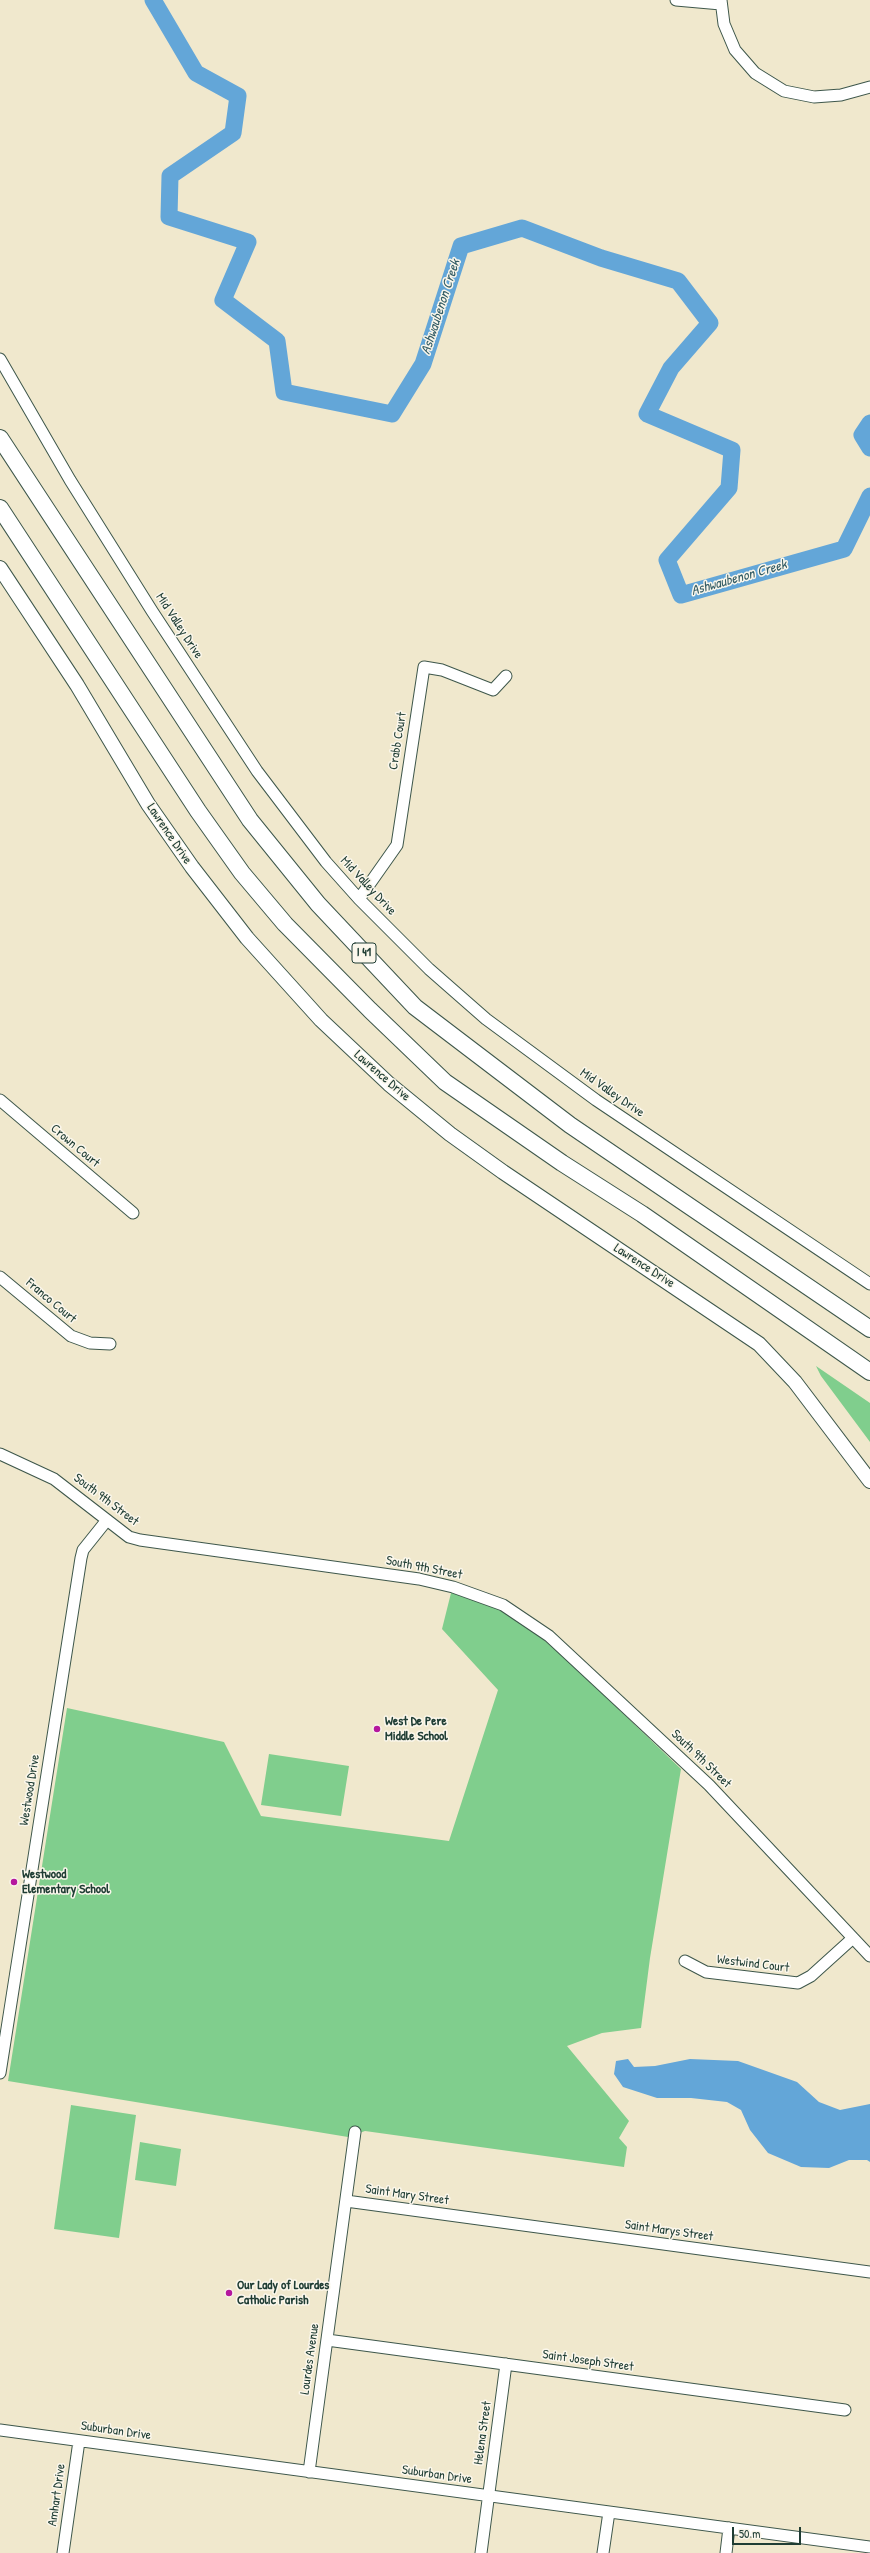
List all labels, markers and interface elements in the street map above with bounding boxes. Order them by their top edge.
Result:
water label: Ashwaubenon Creek [418,258,464,356]
water label: Ashwaubenon Creek [689,556,789,600]
street label: Mid Valley Drive [152,590,206,662]
street label: Crabb Court [386,711,410,771]
street label: Lawrence Drive [143,801,195,867]
street label: Mid Valley Drive [337,853,399,919]
road number: I 41 [352,943,376,963]
street label: Lawrence Drive [351,1047,413,1105]
street label: Mid Valley Drive [577,1065,647,1121]
street label: Crown Court [47,1121,103,1171]
street label: Lawrence Drive [611,1240,677,1292]
street label: Franco Court [23,1275,79,1327]
street label: South 9th Street [70,1471,142,1529]
street label: South 9th Street [385,1553,463,1583]
place label: West De Pere Middle School [385,1714,448,1745]
marker: West De Pere Middle School [372,1724,382,1734]
street label: South 9th Street [668,1727,734,1791]
street label: Westwood Drive [17,1753,43,1827]
place label: Westwood Elementary School [22,1867,110,1898]
marker: Westwood Elementary School [9,1877,19,1887]
street label: Westwind Court [716,1952,790,1976]
street label: Saint Mary Street [364,2181,450,2209]
street label: Saint Marys Street [624,2217,714,2245]
place label: Our Lady of Lourdes Catholic Parish [237,2278,329,2309]
marker: Our Lady of Lourdes Catholic Parish [224,2288,234,2298]
street label: Lourdes Avenue [297,2323,323,2395]
street label: Saint Joseph Street [541,2347,635,2375]
street label: Helena Street [471,2400,495,2466]
street label: Suburban Drive [80,2418,152,2444]
street label: Suburban Drive [401,2462,473,2488]
street label: Amhart Drive [45,2463,69,2527]
scale bar [734,2519,803,2545]
text: 50 m [739,2525,760,2542]

